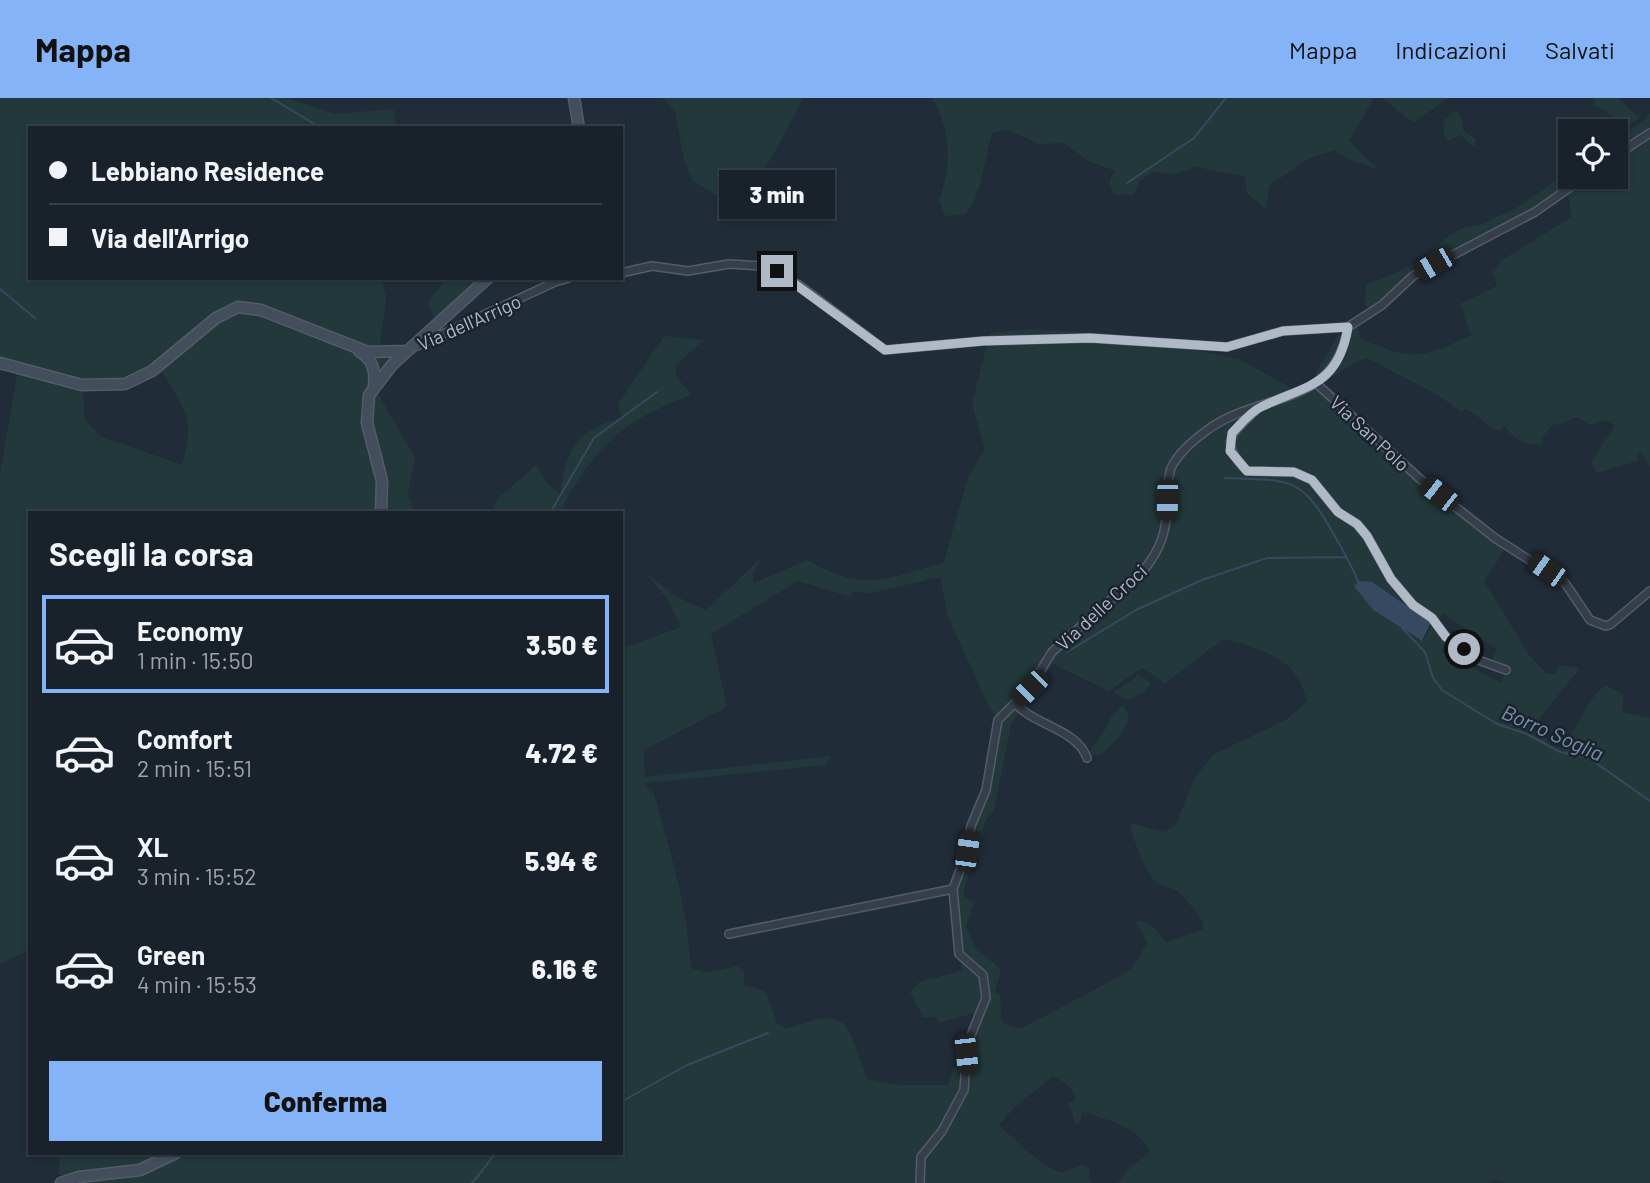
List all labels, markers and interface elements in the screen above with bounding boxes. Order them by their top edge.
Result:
text: Mappa [35,29,131,69]
text: Mappa [1289,35,1357,64]
text: Indicazioni [1395,35,1507,64]
text: Salvati [1545,35,1615,64]
map controls [1558,119,1628,189]
button: locate [1558,119,1628,189]
text: Lebbiano Residence [91,155,324,186]
callout: 3 min [719,170,835,218]
text: 3 min [749,180,805,208]
text: Via dell'Arrigo [91,222,249,253]
car [1411,244,1458,284]
route end [761,255,793,287]
street label: Via dell'Arrigo [414,289,524,355]
street label: Via San Polo [1325,390,1415,476]
car [1416,473,1463,515]
car [1157,479,1178,521]
text: Scegli la corsa [49,534,254,572]
car [1524,549,1571,591]
street label: Via delle Croci [1051,559,1151,655]
icon: car [53,613,116,676]
text: Economy [137,615,243,646]
text: 3.50 € [526,629,598,660]
route start [1448,633,1480,665]
text: 1 min · 15:50 [137,646,253,674]
car [1008,666,1053,710]
water label: Borro Soglia [1498,698,1608,766]
icon: car [53,721,116,784]
text: Comfort [137,723,233,754]
text: 4.72 € [525,737,598,768]
text: 2 min · 15:51 [137,754,252,782]
icon: car [53,829,116,892]
car [954,829,981,873]
text: XL [137,831,168,862]
text: 5.94 € [525,845,598,876]
text: 3 min · 15:52 [137,862,257,890]
icon: car [53,937,116,1000]
text: Green [137,939,205,970]
text: 6.16 € [532,953,598,984]
text: 4 min · 15:53 [137,970,257,998]
car [954,1032,979,1076]
button: Conferma [49,1061,602,1141]

